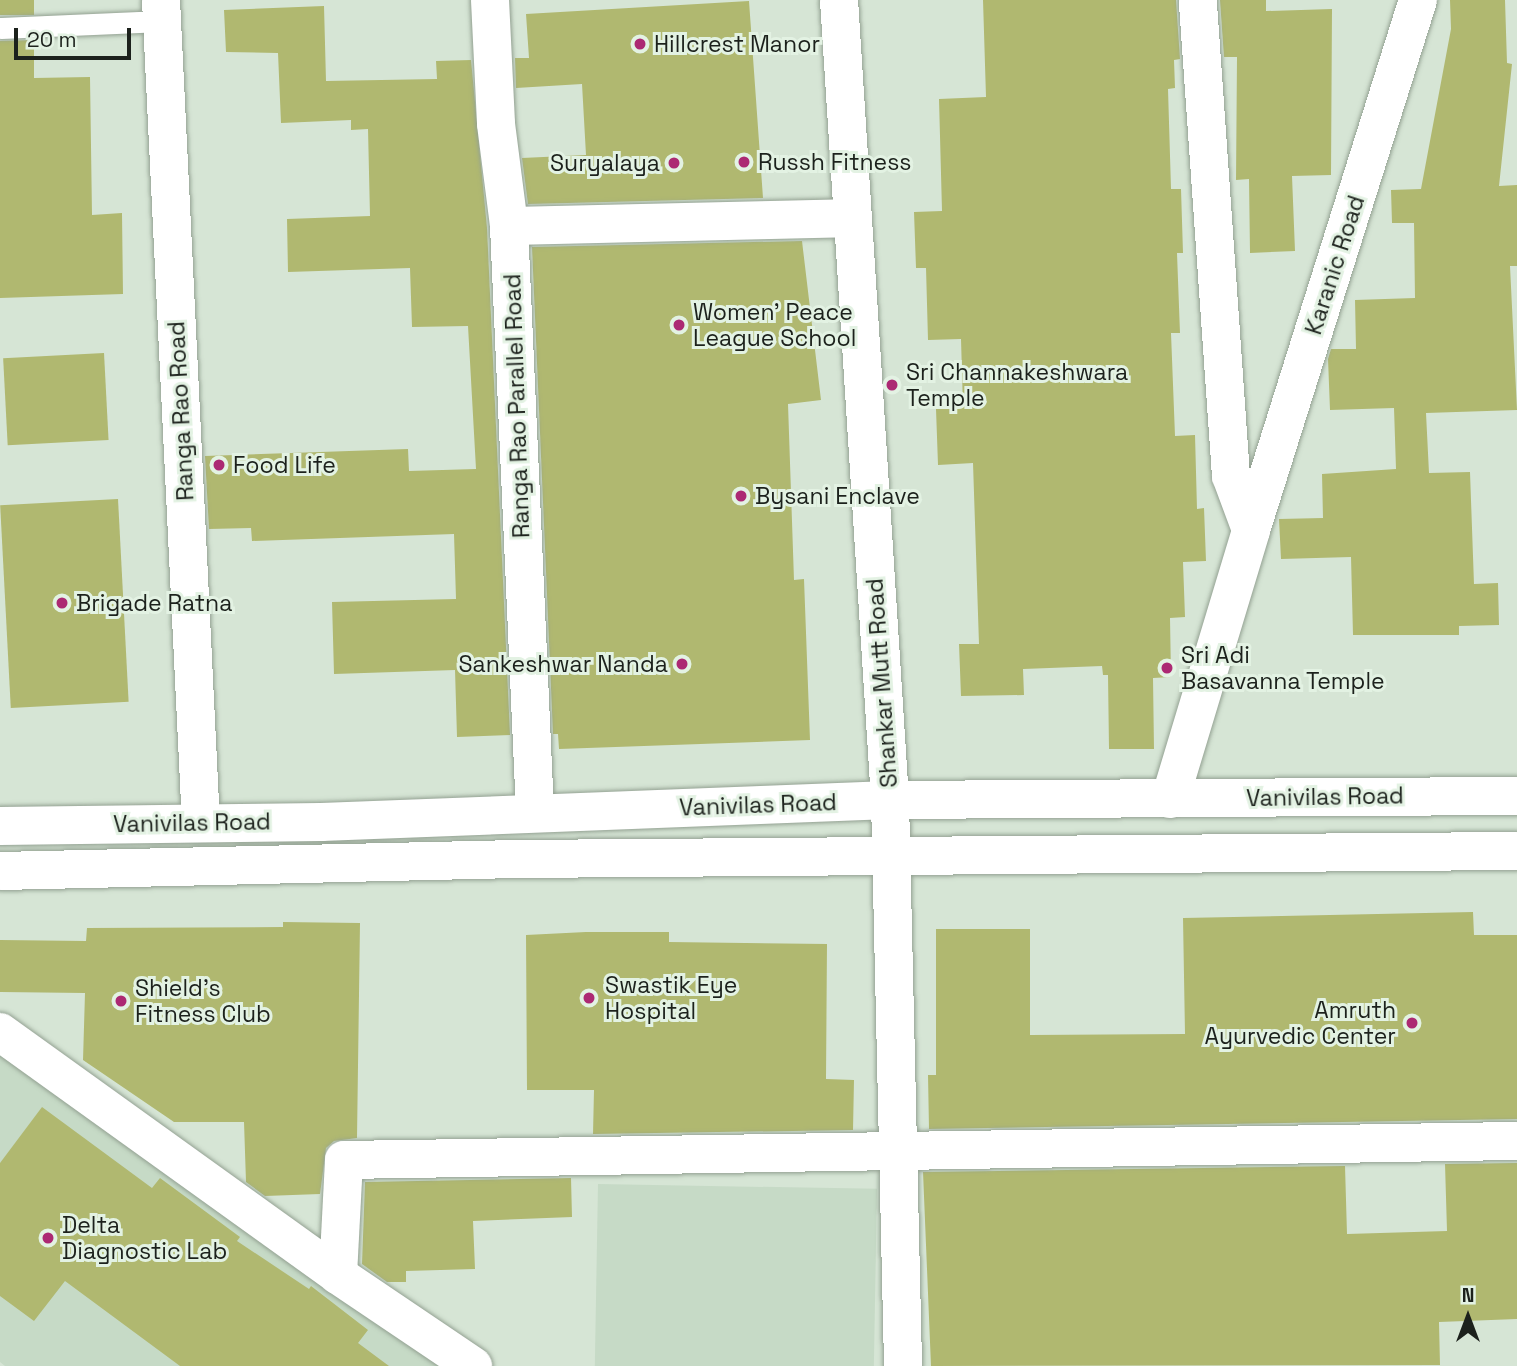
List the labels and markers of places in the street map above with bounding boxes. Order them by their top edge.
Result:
place label: Hillcrest Manor [654,30,820,58]
marker: Hillcrest Manor [632,36,648,52]
place label: Russh Fitness [758,148,911,176]
place label: Suryalaya [550,149,660,177]
marker: Russh Fitness [736,154,752,170]
marker: Suryalaya [666,155,682,171]
place label: Women' Peace League School [693,298,856,352]
marker: Women' Peace League School [671,317,687,333]
place label: Sri Channakeshwara Temple [906,358,1128,412]
marker: Sri Channakeshwara Temple [884,377,900,393]
place label: Food Life [233,451,336,479]
marker: Food Life [211,457,227,473]
place label: Bysani Enclave [755,482,920,510]
marker: Bysani Enclave [733,488,749,504]
place label: Brigade Ratna [76,589,232,617]
marker: Brigade Ratna [54,595,70,611]
place label: Sri Adi Basavanna Temple [1181,641,1385,695]
place label: Sankeshwar Nanda [458,650,668,678]
marker: Sankeshwar Nanda [674,656,690,672]
marker: Sri Adi Basavanna Temple [1159,660,1175,676]
place label: Swastik Eye Hospital [605,971,737,1025]
place label: Shield's Fitness Club [135,974,271,1028]
marker: Swastik Eye Hospital [579,988,599,1008]
marker: Shield's Fitness Club [113,993,129,1009]
place label: Amruth Ayurvedic Center [1204,996,1396,1050]
marker: Amruth Ayurvedic Center [1402,1013,1422,1033]
place label: Delta Diagnostic Lab [62,1211,227,1265]
marker: Delta Diagnostic Lab [40,1230,56,1246]

